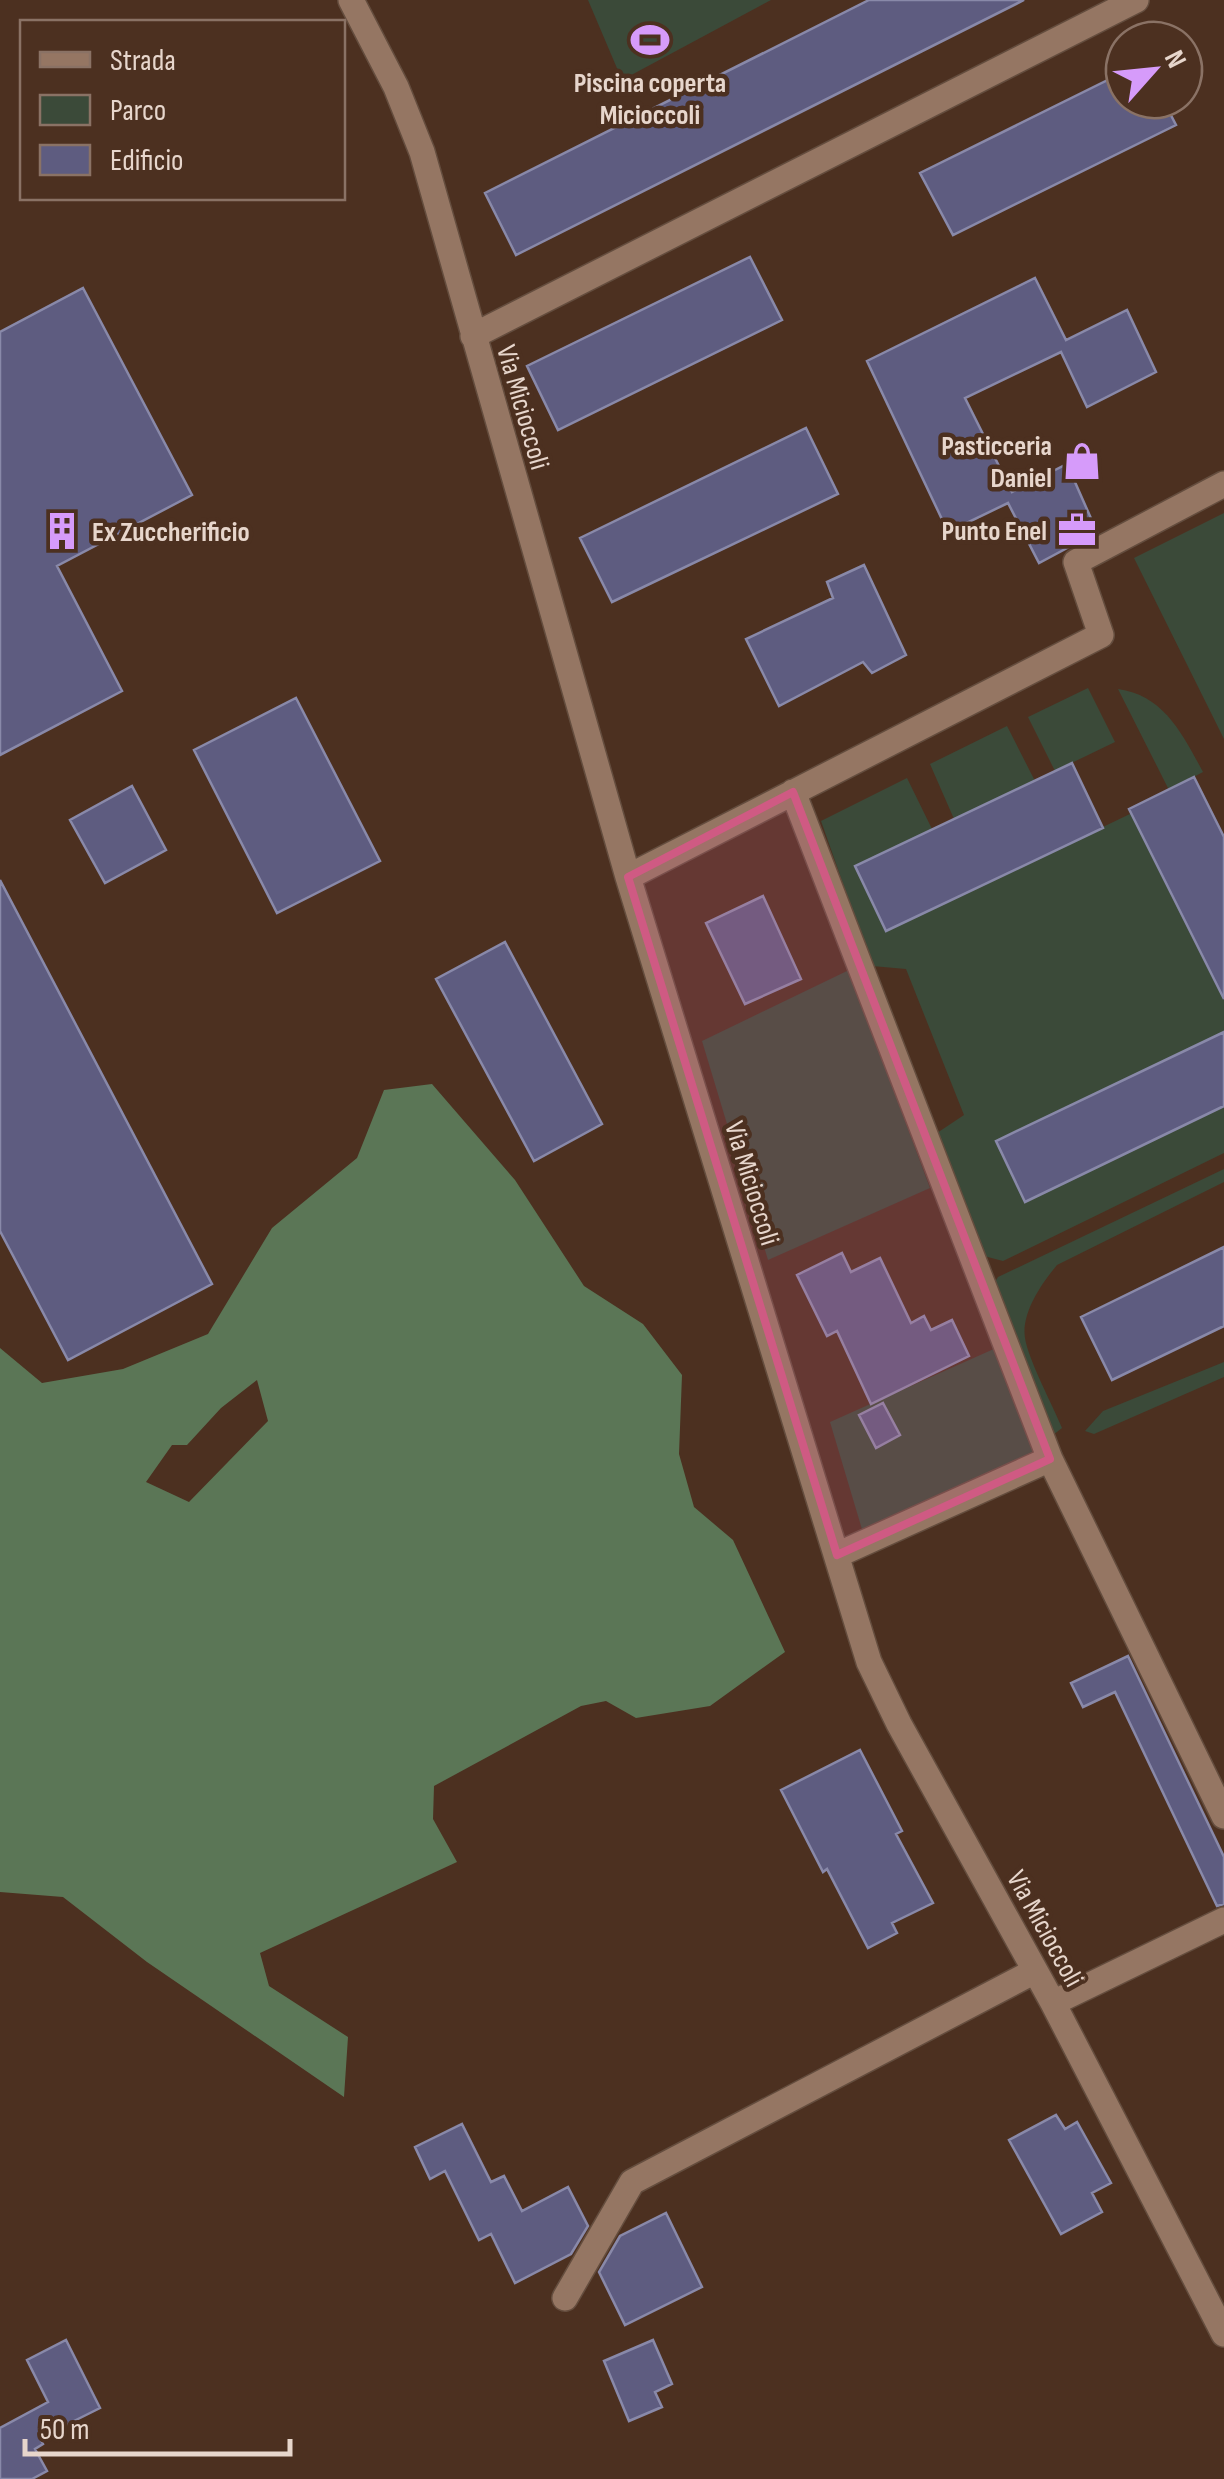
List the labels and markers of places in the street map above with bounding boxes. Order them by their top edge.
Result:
sports icon: Piscina coperta Micioccoli [629,19,671,61]
place label: Piscina coperta Micioccoli [574,67,726,132]
place label: Pasticceria Daniel [941,430,1052,495]
shop icon: Pasticceria Daniel [1061,440,1103,482]
office icon: Punto Enel [1056,509,1098,551]
building icon: Ex Zuccherificio [41,510,83,552]
place label: Punto Enel [942,515,1047,548]
place label: Ex Zuccherificio [92,516,250,549]

